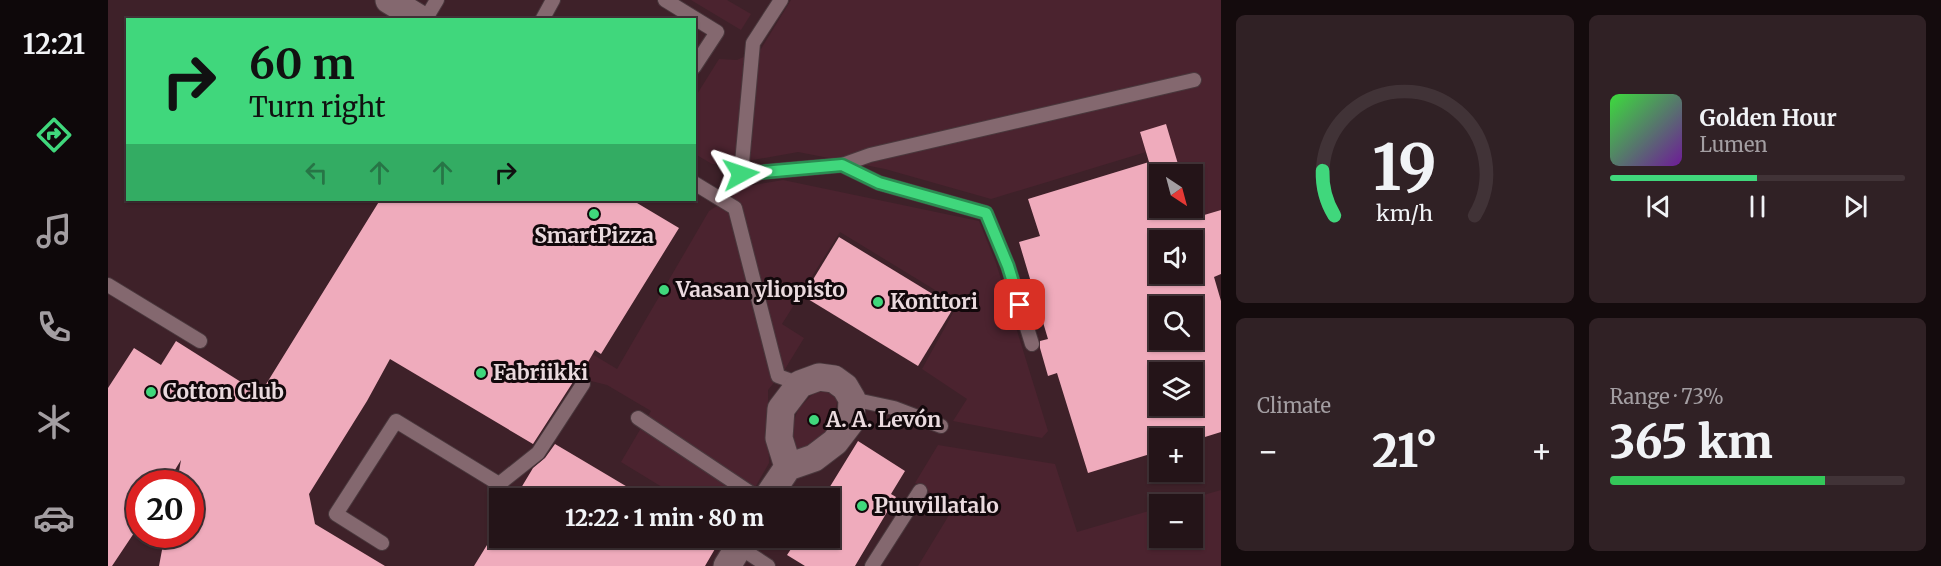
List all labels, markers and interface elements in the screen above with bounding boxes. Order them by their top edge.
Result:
text: 12:21 [23,27,85,61]
text: 60 m [249,38,355,90]
icon: right [150,42,228,120]
text: Turn right [249,90,386,124]
text: Golden Hour [1700,104,1837,132]
icon: directions [33,114,75,156]
text: 19 [1373,129,1437,207]
text: Lumen [1700,132,1768,157]
position arrow [709,142,773,206]
icon: left [300,156,333,189]
icon: ahead [363,156,396,189]
icon: ahead [426,156,459,189]
icon: right [489,156,522,189]
north arrow [1149,164,1203,218]
map controls [1149,164,1203,548]
icon: previous [1642,190,1675,223]
icon: pause [1741,190,1774,223]
icon: next [1839,190,1872,223]
text: km/h [1376,200,1433,227]
marker: SmartPizza [587,207,601,221]
icon: music [33,210,75,252]
place label: SmartPizza [534,222,654,249]
button: sound [1149,230,1203,284]
place label: Vaasan yliopisto [675,276,845,303]
pin [994,279,1045,330]
marker: Vaasan yliopisto [657,283,671,297]
place label: Konttori [890,288,978,315]
icon: arrive [1003,288,1036,321]
marker: Konttori [871,295,885,309]
button: search [1149,296,1203,350]
icon: phone [33,306,75,348]
place label: Fabriikki [493,359,588,386]
button: layers [1149,362,1203,416]
marker: Fabriikki [474,366,488,380]
place label: Cotton Club [163,378,284,405]
text: Range · 73% [1610,384,1724,409]
marker: Cotton Club [144,385,158,399]
text: Climate [1257,393,1331,418]
icon: climate [33,401,75,443]
place label: A. A. Levón [825,406,941,433]
marker: A. A. Levón [807,413,821,427]
text: 365 km [1610,414,1773,470]
text: 21° [1372,423,1438,479]
button: + [1149,428,1203,482]
text: − [1257,431,1279,472]
text: + [1530,431,1553,472]
speed limit sign: 20 [126,470,204,548]
place label: Puuvillatalo [874,492,999,519]
button: − [1149,494,1203,548]
icon: car [33,497,75,539]
marker: Puuvillatalo [855,499,869,513]
text: 12:22 · 1 min · 80 m [565,504,764,532]

